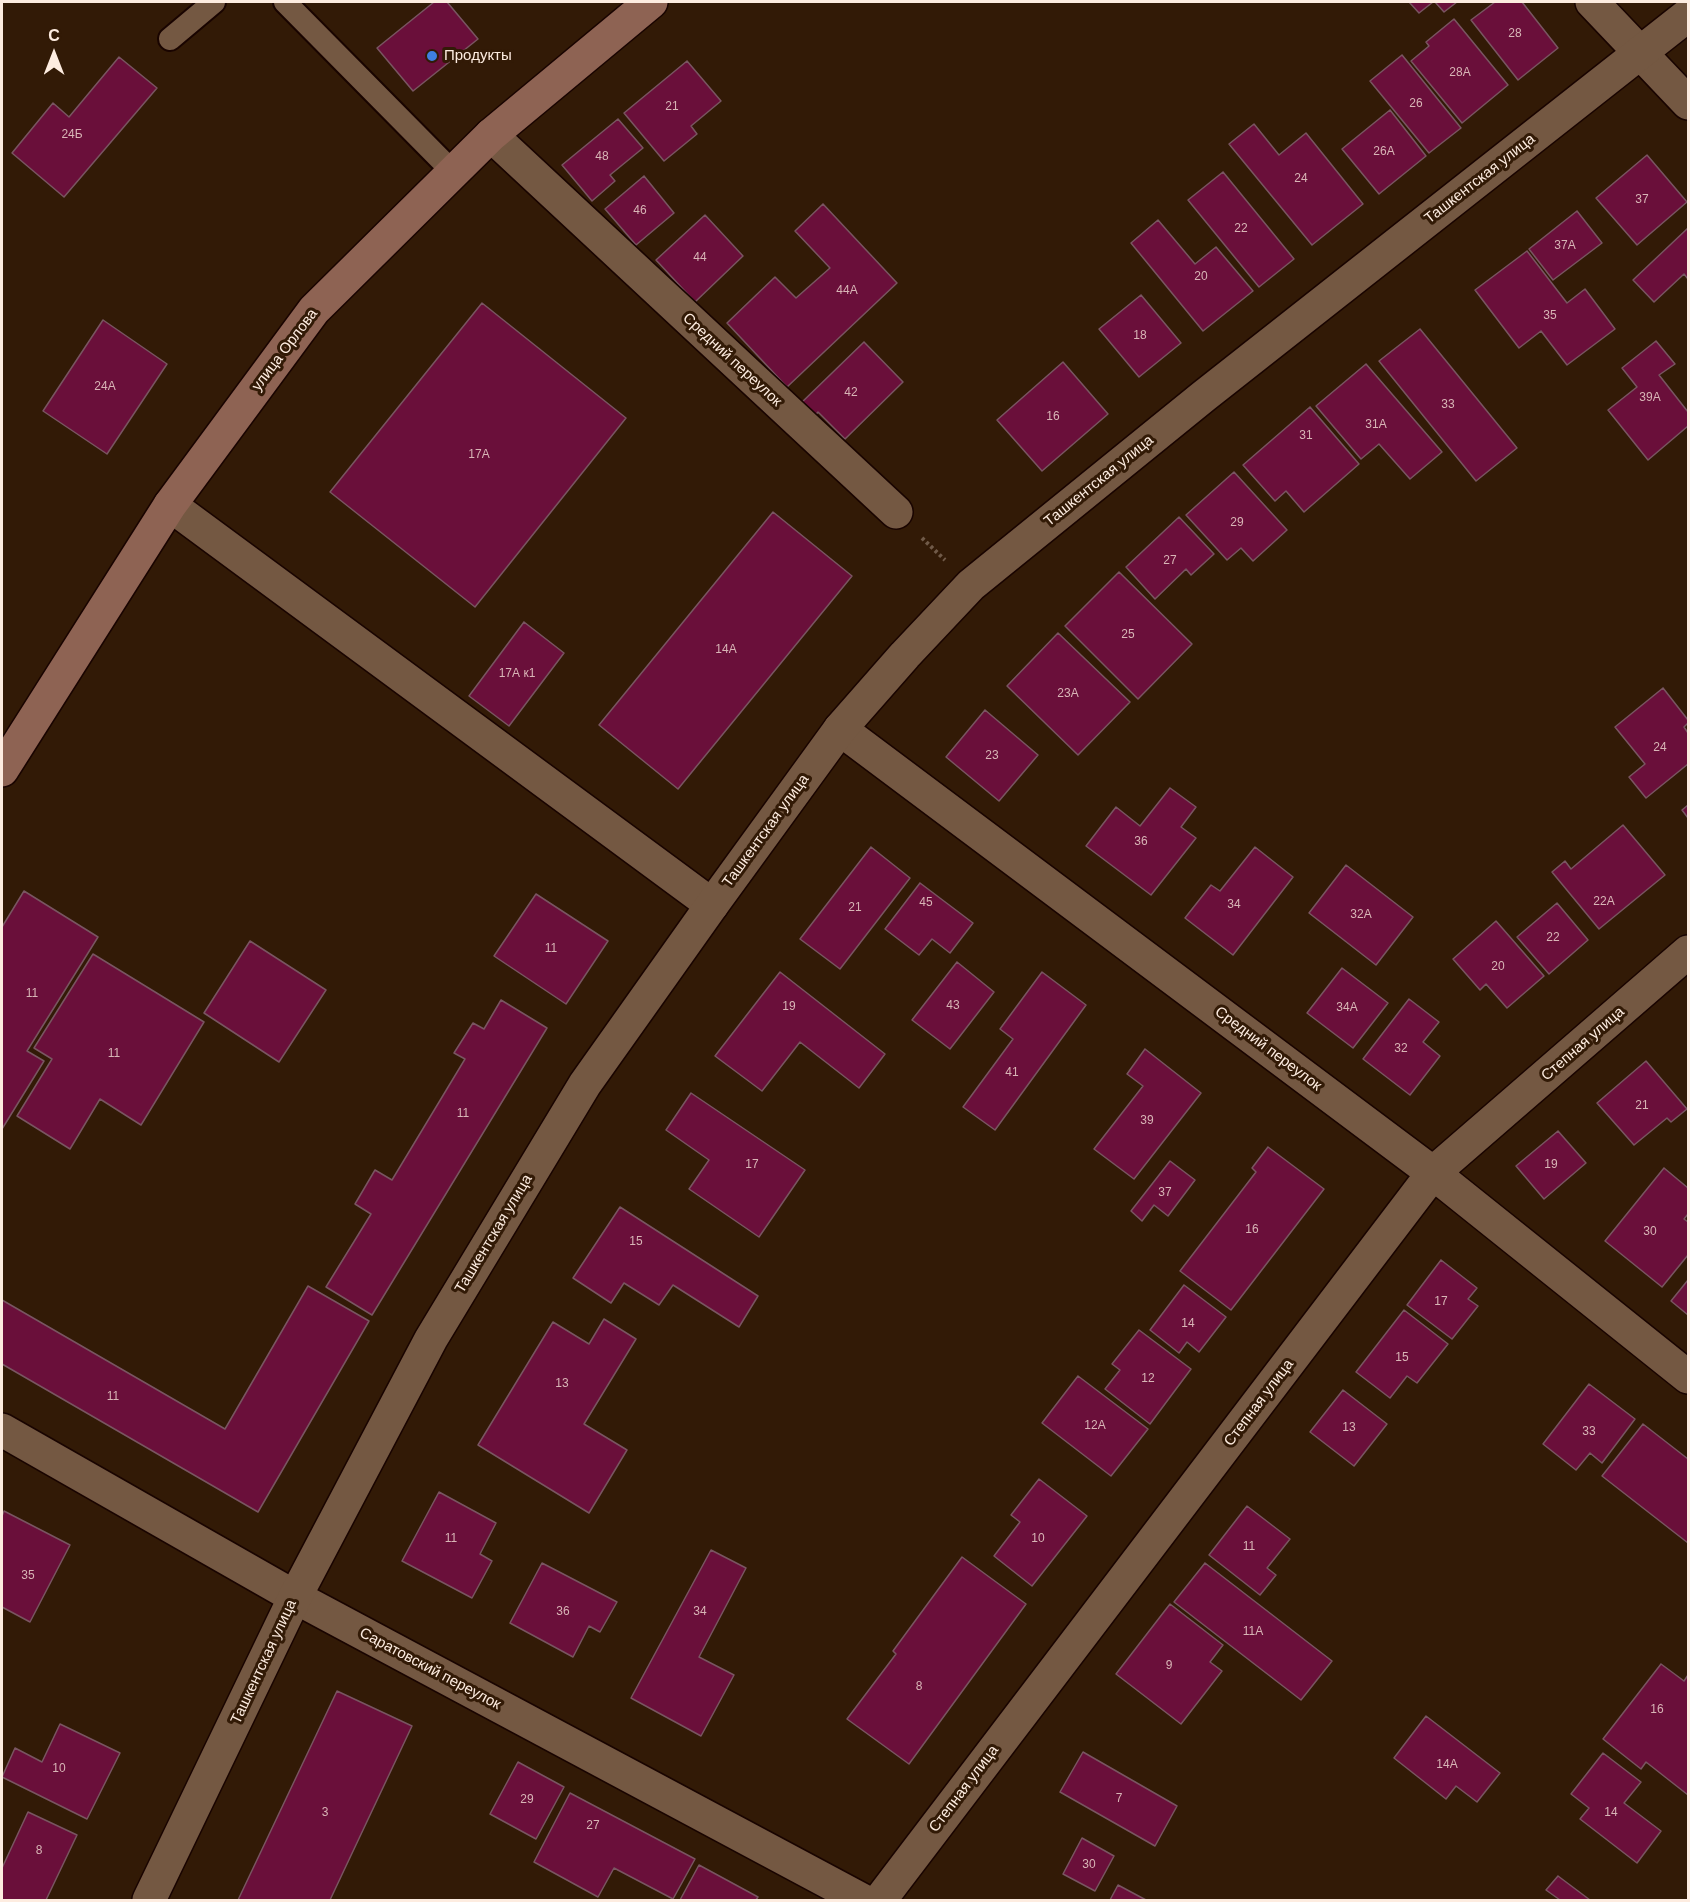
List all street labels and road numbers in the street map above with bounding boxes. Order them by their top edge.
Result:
street label: Ташкентская улица [1421,130,1539,228]
street label: улица Орлова [248,305,322,395]
street label: Средний переулок [679,309,785,411]
street label: Ташкентская улица [1041,431,1157,531]
street label: Ташкентская улица [719,771,813,891]
street label: Средний переулок [1211,1003,1325,1095]
street label: Степная улица [1538,1003,1628,1085]
street label: Ташкентская улица [451,1171,537,1297]
street label: Степная улица [1220,1356,1298,1450]
street label: Ташкентская улица [227,1597,301,1727]
street label: Саратовский переулок [356,1624,504,1714]
street label: Степная улица [925,1742,1003,1836]

